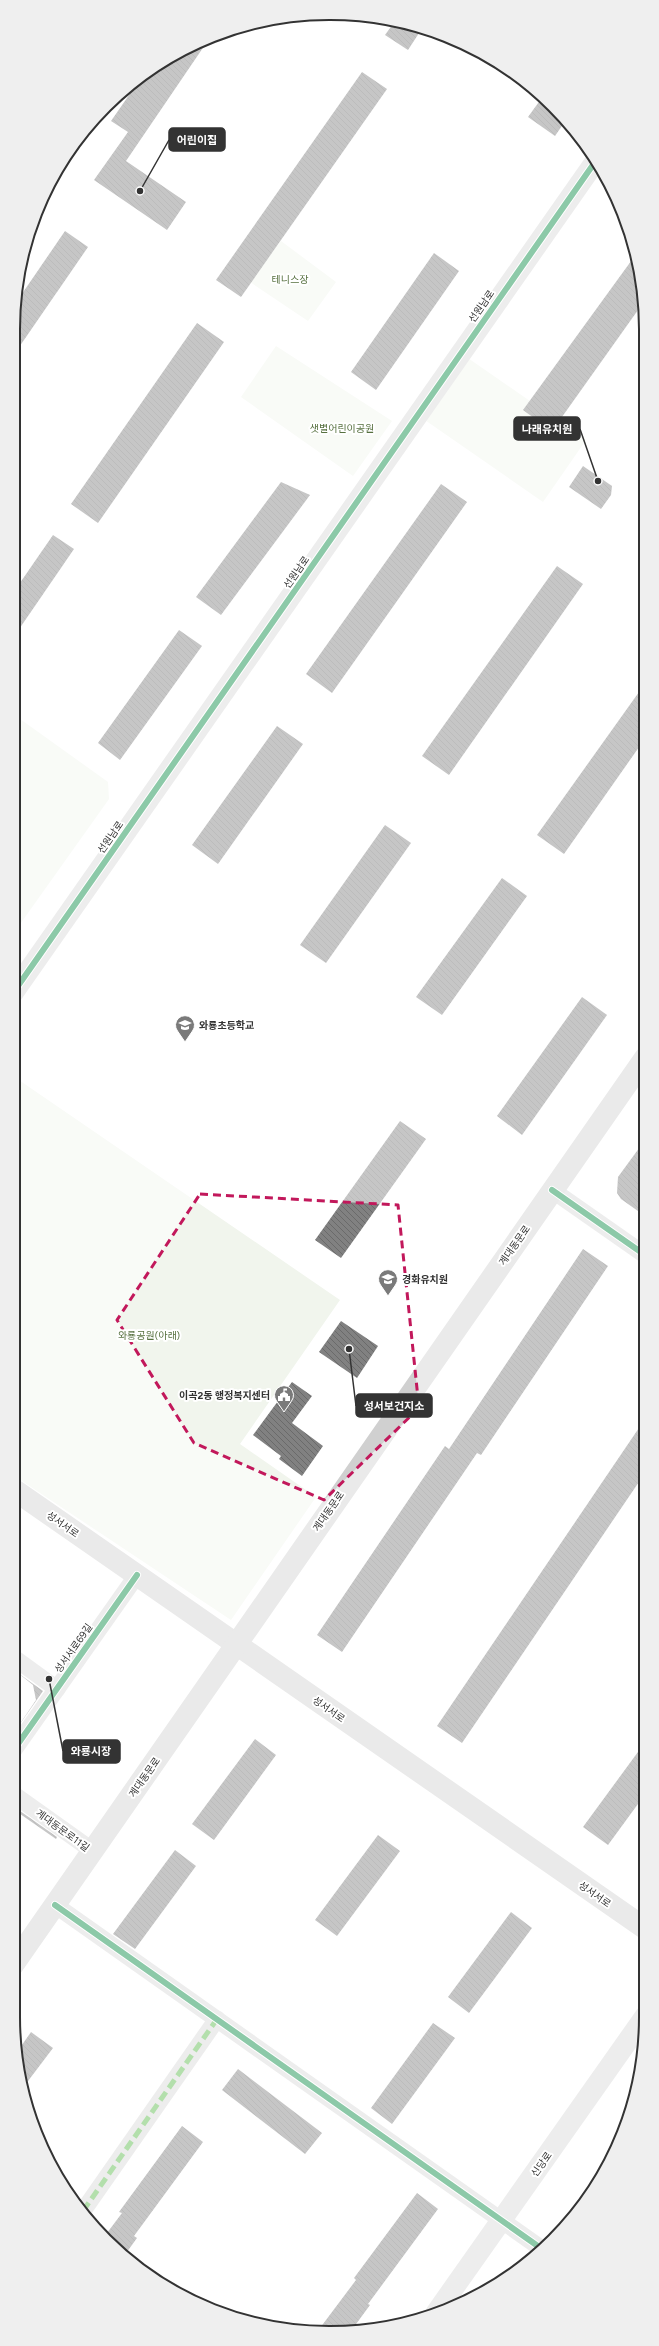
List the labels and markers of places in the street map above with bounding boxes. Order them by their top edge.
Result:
callout: 어린이집 [169,128,225,151]
callout: 나래유치원 [514,417,580,440]
school or university icon: 와룡초등학교 [174,1014,196,1042]
place label: 와룡초등학교 [199,1019,254,1032]
school or university icon: 경화유치원 [377,1268,399,1296]
place label: 경화유치원 [402,1273,448,1286]
public building icon: 이곡2동 행정복지센터 [273,1384,295,1412]
place label: 이곡2동 행정복지센터 [179,1389,270,1402]
callout: 성서보건지소 [356,1394,432,1417]
callout: 와룡시장 [63,1740,120,1763]

